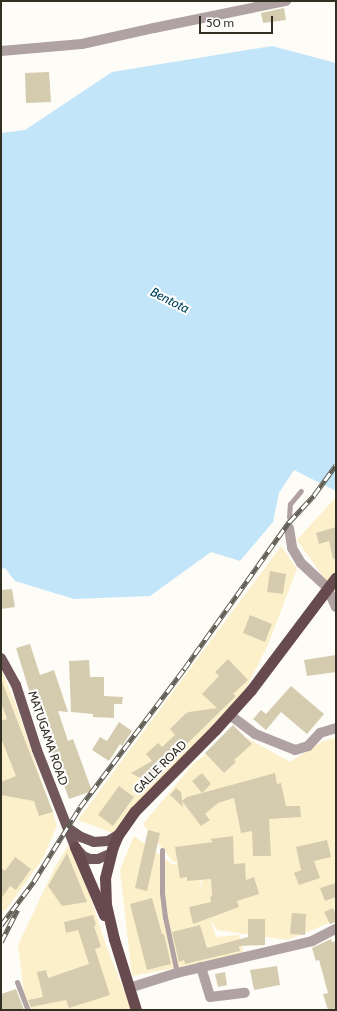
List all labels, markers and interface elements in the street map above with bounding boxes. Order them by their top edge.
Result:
scale bar [201,8,275,34]
text: 50 m [206,15,234,30]
water label: Bentota [148,284,192,316]
street label: MATUGAMA ROAD [25,689,71,787]
street label: GALLE ROAD [130,737,190,797]

